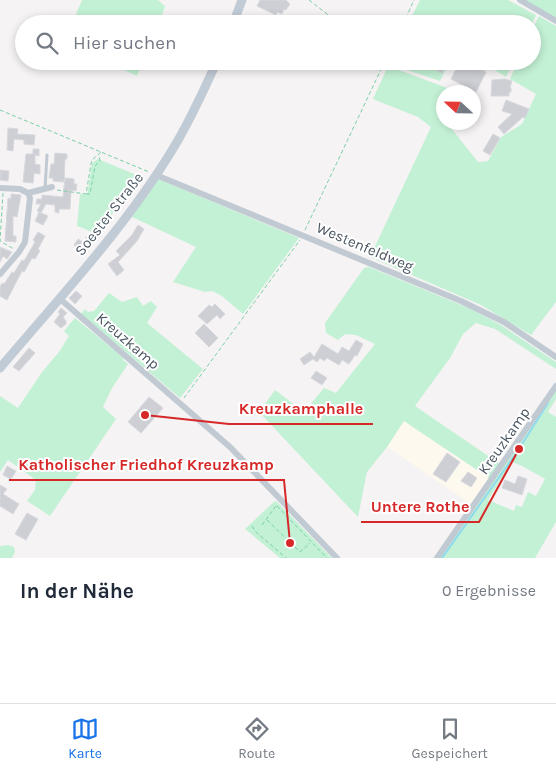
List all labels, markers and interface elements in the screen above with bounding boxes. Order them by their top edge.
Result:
search box [15,15,541,70]
icon: search [33,29,61,57]
text: Hier suchen [73,32,176,54]
north arrow [436,85,481,130]
street label: Soester Straße [71,169,147,259]
street label: Westenfeldweg [314,218,417,276]
street label: Kreuzkamp [93,309,163,373]
callout: Kreuzkamphalle [229,393,373,424]
text: Kreuzkamphalle [239,399,363,418]
street label: Kreuzkamp [474,404,534,478]
callout: Katholischer Friedhof Kreuzkamp [9,449,284,480]
text: Katholischer Friedhof Kreuzkamp [18,455,274,474]
callout: Untere Rothe [361,491,479,522]
text: Untere Rothe [371,497,469,516]
text: In der Nähe [20,579,134,603]
text: 0 Ergebnisse [442,581,536,600]
tab: Karte [68,715,102,762]
tab: Route [238,715,275,762]
tab: Gespeichert [412,715,488,762]

